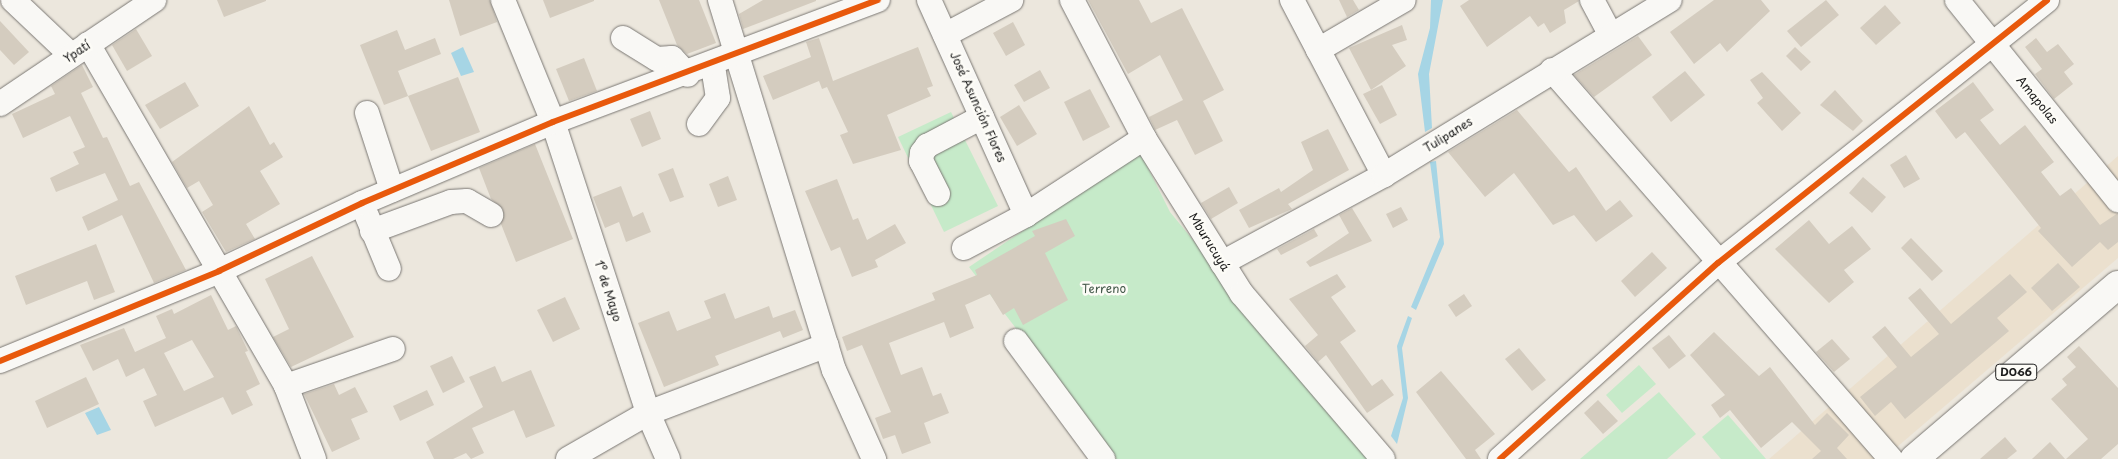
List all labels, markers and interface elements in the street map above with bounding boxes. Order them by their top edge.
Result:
street label: Ypatí [61,38,93,66]
street label: José Asunción Flores [947,49,1009,165]
street label: Amapolas [2013,73,2061,127]
street label: Tulipanes [1421,114,1475,156]
street label: Mburucuyá [1186,210,1232,274]
street label: 1º de Mayo [591,258,625,324]
park label: Terreno [1082,282,1126,296]
road number: D066 [1995,364,2037,381]

